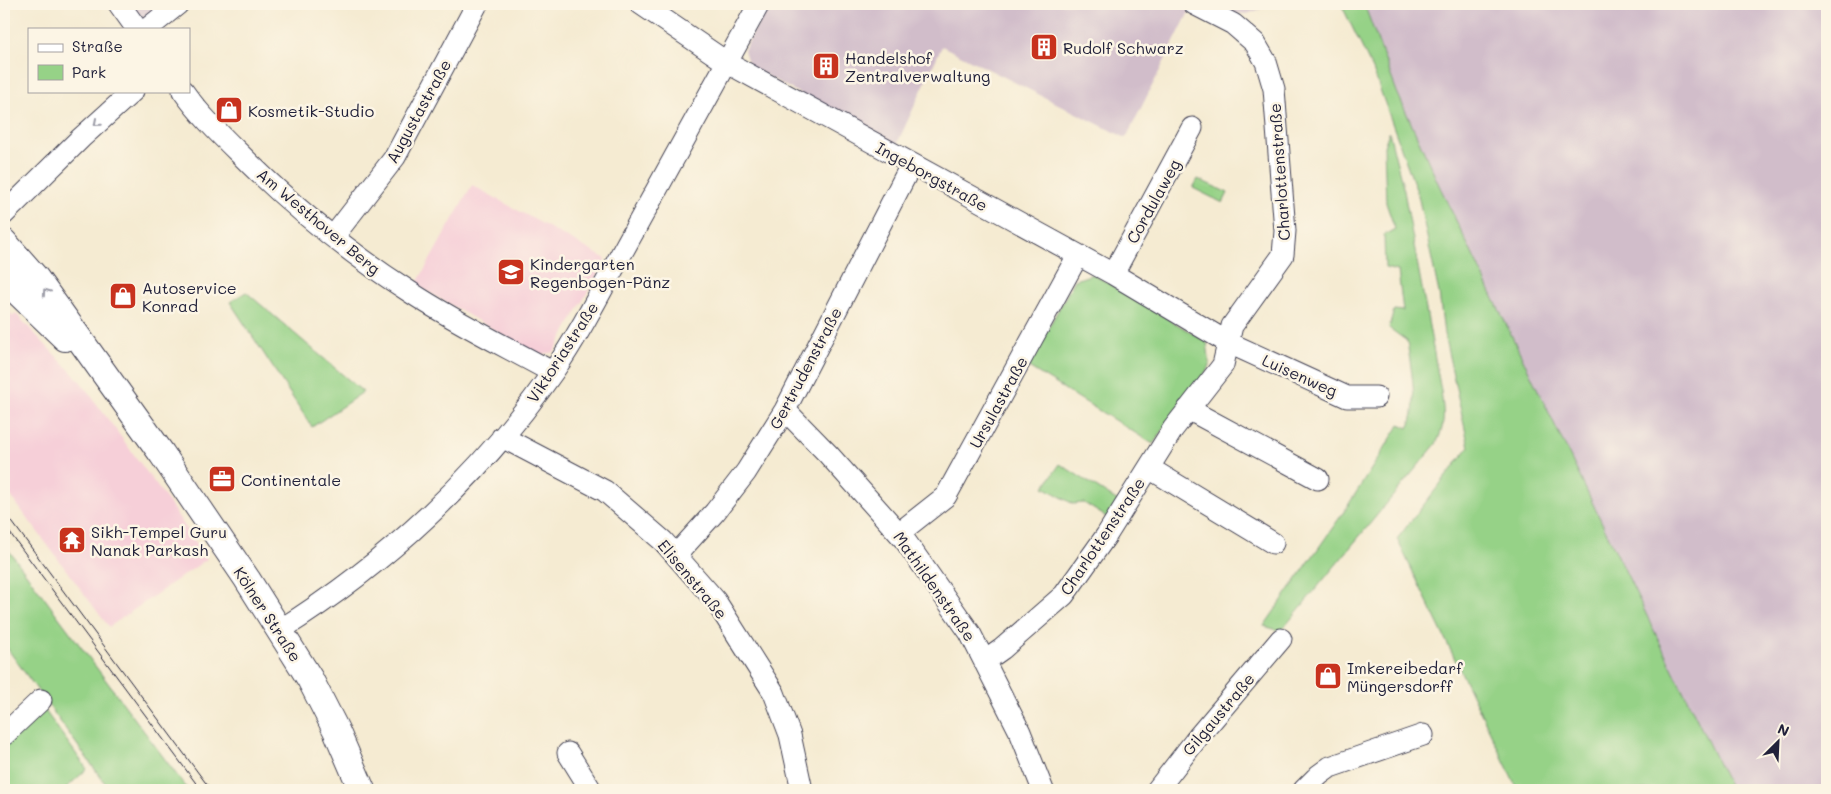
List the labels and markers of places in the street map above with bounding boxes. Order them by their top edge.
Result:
building icon: Rudolf Schwarz [1029,32,1059,62]
place label: Rudolf Schwarz [1063,37,1184,58]
place label: Handelshof Zentralverwaltung [845,47,990,86]
building icon: Handelshof Zentralverwaltung [811,51,841,81]
shop icon: Kosmetik-Studio [214,95,244,125]
place label: Kosmetik-Studio [248,100,374,121]
place label: Kindergarten Regenbogen-Pänz [530,253,670,292]
school or university icon: Kindergarten Regenbogen-Pänz [496,257,526,287]
place label: Autoservice Konrad [142,277,237,316]
shop icon: Autoservice Konrad [108,281,138,311]
office icon: Continentale [207,464,237,494]
place label: Continentale [241,469,341,490]
place label: Sikh-Tempel Guru Nanak Parkash [91,521,227,560]
temple icon: Sikh-Tempel Guru Nanak Parkash [57,525,87,555]
place label: Imkereibedarf Müngersdorff [1347,657,1463,696]
shop icon: Imkereibedarf Müngersdorff [1313,661,1343,691]

